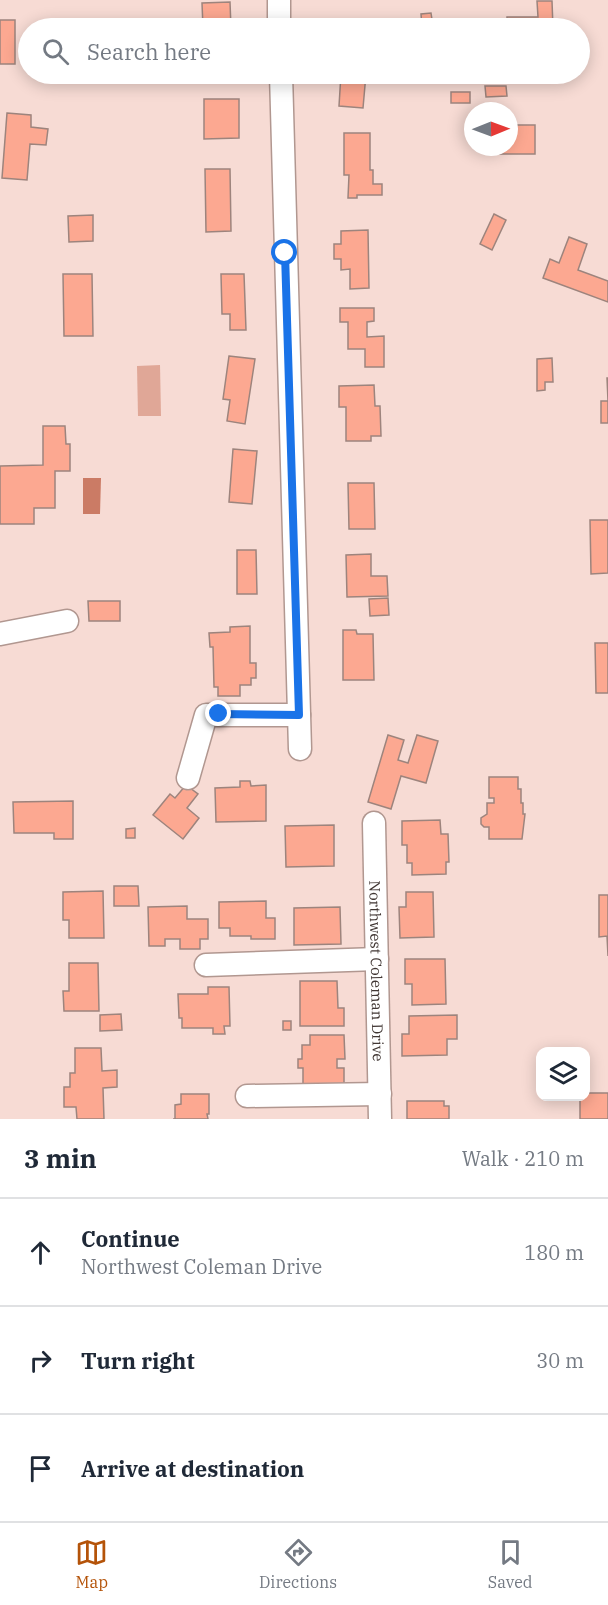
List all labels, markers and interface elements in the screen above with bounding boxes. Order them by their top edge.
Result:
search box [18,18,590,84]
icon: search [39,35,72,68]
text: Search here [87,37,211,66]
north arrow [464,102,518,156]
route start [271,239,297,265]
route end [205,700,231,726]
street label: Northwest Coleman Drive [366,880,388,1062]
map controls [536,1047,590,1101]
button: layers [536,1047,590,1101]
text: 3 min [24,1141,97,1175]
text: Walk · 210 m [462,1145,584,1172]
text: Continue [81,1224,180,1253]
icon: ahead [24,1236,57,1269]
text: 180 m [524,1239,584,1266]
text: Northwest Coleman Drive [81,1253,322,1280]
icon: right [24,1344,57,1377]
text: Turn right [81,1346,195,1375]
text: 30 m [536,1347,584,1374]
icon: arrive [24,1452,57,1485]
text: Arrive at destination [81,1454,304,1483]
tab: Map [75,1536,108,1592]
tab: Directions [259,1536,337,1592]
tab: Saved [488,1536,533,1592]

